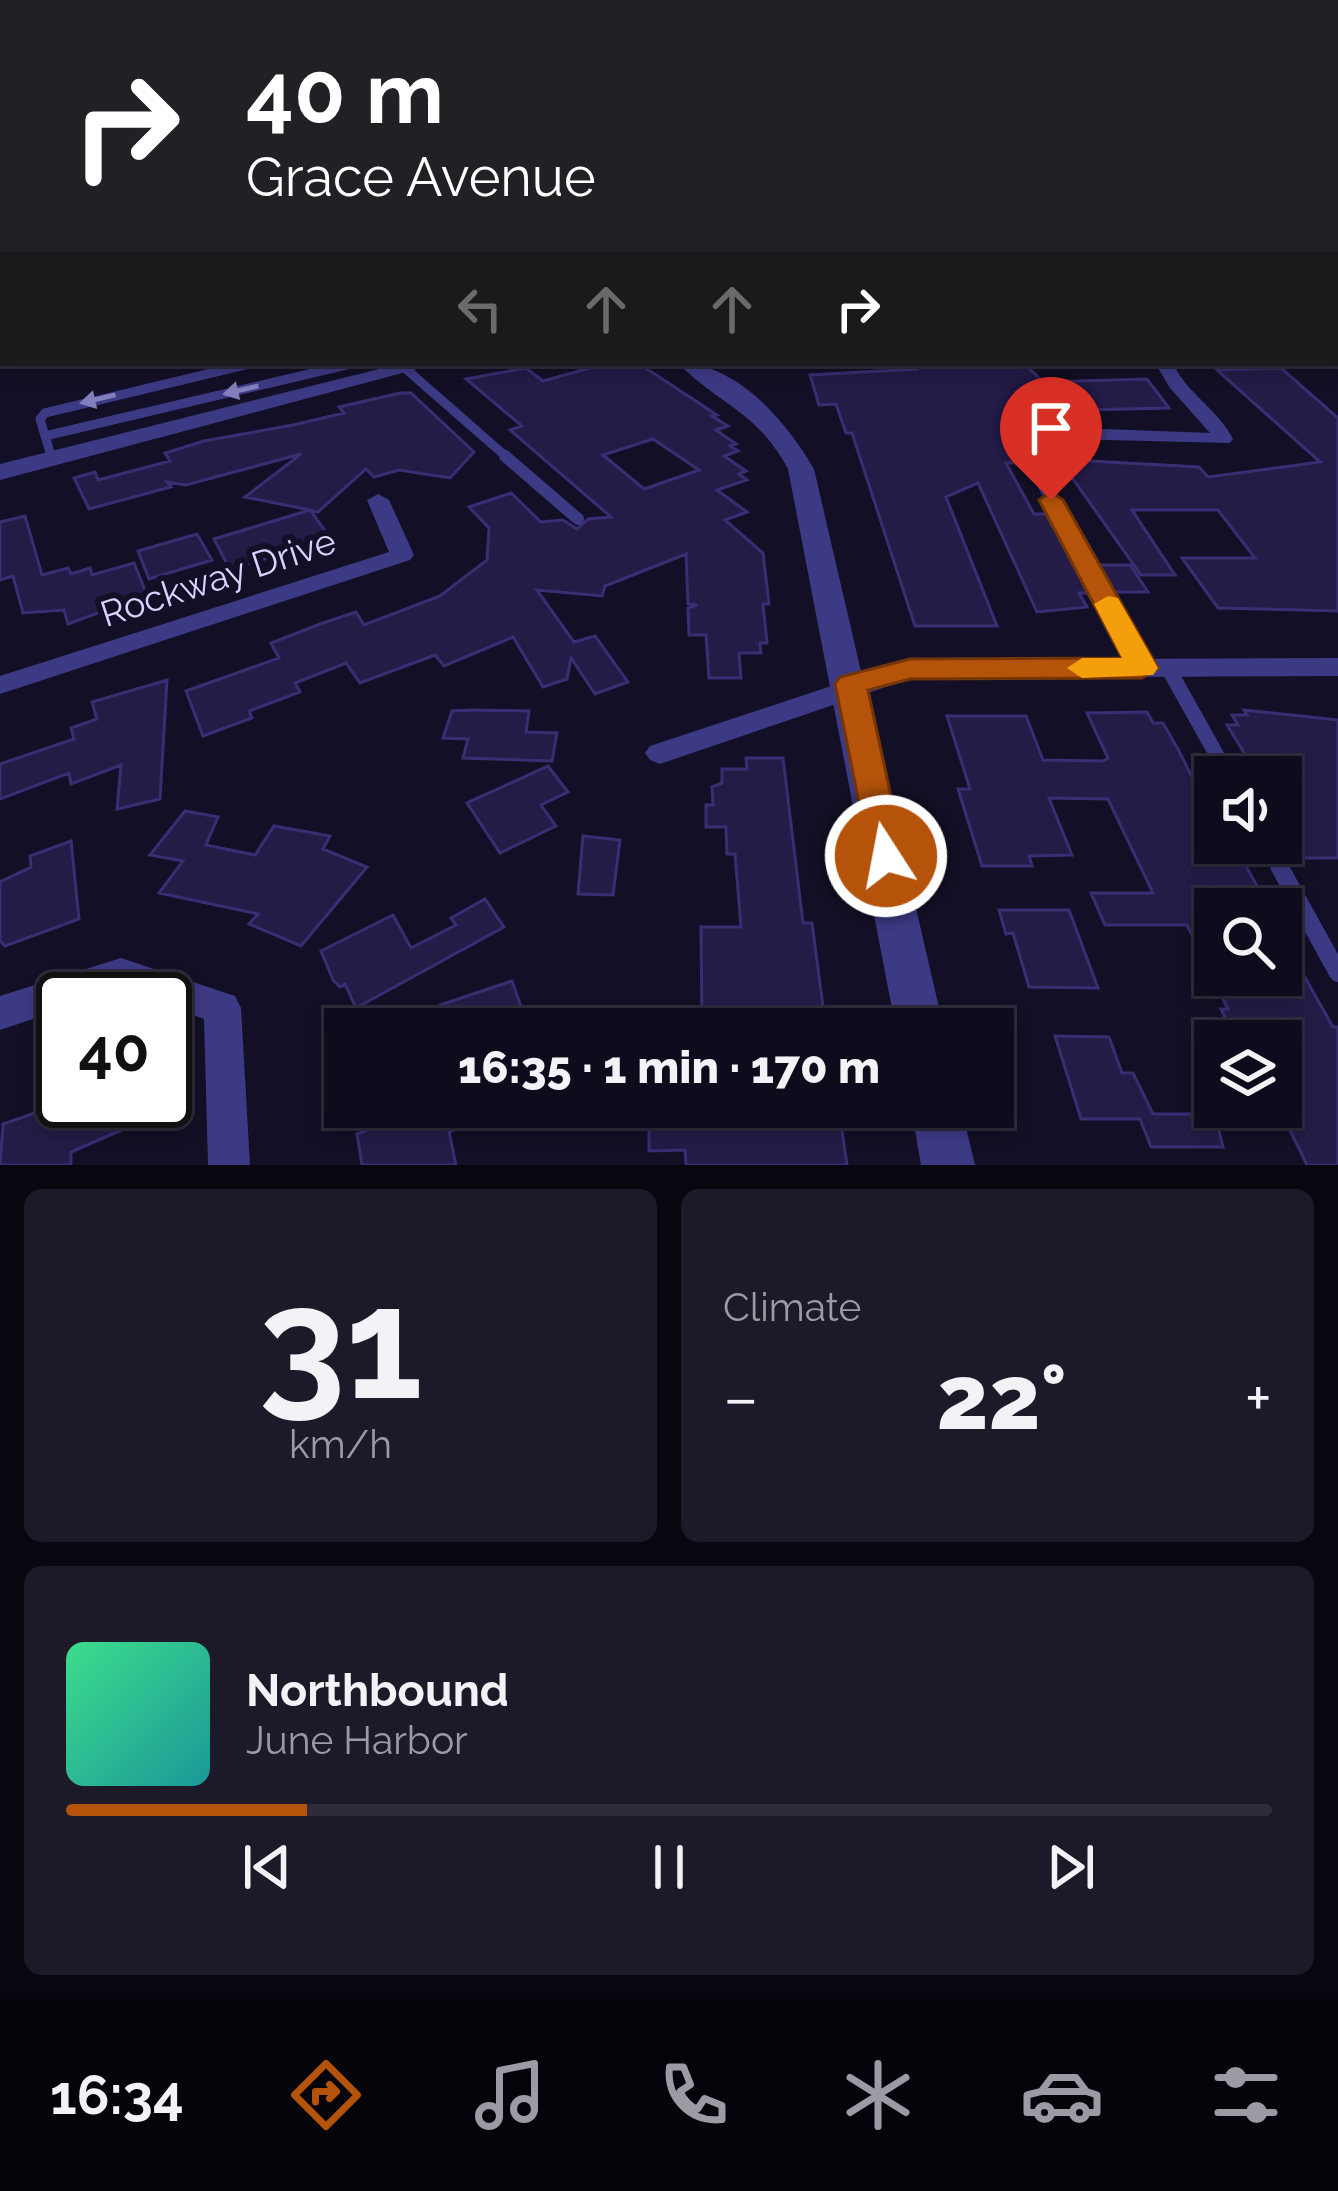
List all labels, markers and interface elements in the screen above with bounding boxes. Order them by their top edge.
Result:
text: 40 m [246,44,444,143]
icon: right [48,48,204,204]
text: Grace Avenue [246,145,596,209]
icon: left [447,276,513,342]
icon: ahead [573,276,639,342]
icon: ahead [699,276,765,342]
icon: right [825,276,891,342]
pin [1000,377,1102,500]
one-way arrow [222,381,259,400]
one-way arrow [79,391,117,410]
icon: arrive [1018,395,1084,461]
street label: Rockway Drive [95,519,341,635]
map controls [1194,756,1302,1128]
button: sound [1194,756,1302,864]
position arrow [823,793,949,919]
button: search [1194,888,1302,996]
speed limit sign: 40 [36,972,192,1128]
button: layers [1194,1020,1302,1128]
text: 16:35 · 1 min · 170 m [458,1041,880,1094]
text: 31 [258,1251,423,1435]
text: Climate [723,1284,861,1330]
text: 22° [936,1344,1067,1450]
text: − [723,1359,759,1436]
text: + [1245,1359,1272,1436]
text: km/h [289,1421,392,1467]
text: Northbound [246,1664,509,1717]
text: June Harbor [246,1717,468,1763]
icon: previous [234,1834,300,1900]
icon: pause [636,1834,702,1900]
icon: next [1038,1834,1104,1900]
icon: directions [284,2053,368,2137]
icon: music [468,2053,552,2137]
icon: phone [652,2053,736,2137]
icon: climate [836,2053,920,2137]
icon: car [1020,2053,1104,2137]
icon: filters [1204,2053,1288,2137]
text: 16:34 [50,2063,184,2127]

